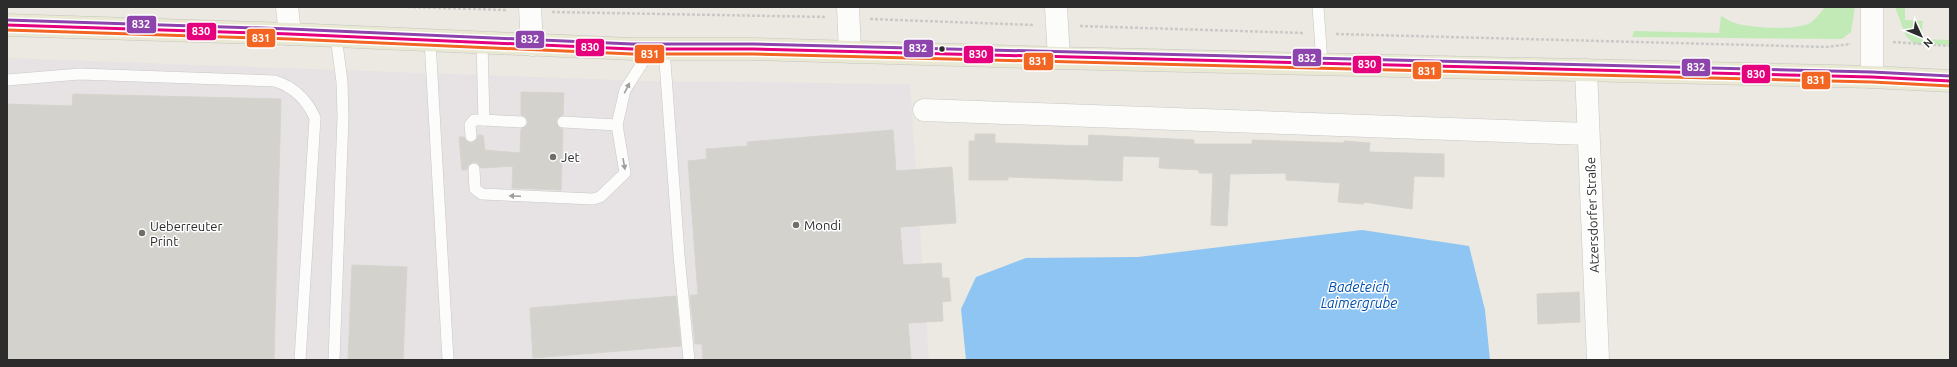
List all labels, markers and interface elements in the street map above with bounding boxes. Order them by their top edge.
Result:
line badge: 832 [126,15,157,34]
north arrow [1901,16,1941,56]
text: 832 [132,18,150,30]
line badge: 830 [186,22,217,41]
text: 830 [192,25,210,37]
line badge: 831 [246,28,276,48]
line badge: 832 [515,30,545,49]
text: 831 [252,32,270,44]
text: 832 [521,33,539,45]
text: N [1921,36,1935,50]
line badge: 830 [575,38,605,57]
line badge: 832 [903,39,934,58]
text: 830 [581,41,599,53]
text: 832 [909,42,927,54]
line badge: 831 [634,44,665,64]
unlabelled marker [937,44,947,54]
line badge: 830 [963,45,994,64]
text: 831 [641,48,659,60]
text: 830 [969,48,987,60]
line badge: 832 [1292,48,1322,67]
line badge: 831 [1023,52,1054,71]
text: 832 [1298,52,1316,64]
text: 831 [1029,55,1047,67]
line badge: 830 [1352,55,1382,74]
text: 830 [1358,58,1376,70]
line badge: 832 [1681,58,1711,77]
line badge: 831 [1412,61,1442,80]
text: 832 [1687,61,1705,73]
line badge: 830 [1741,64,1771,84]
text: 831 [1418,65,1436,77]
text: 830 [1747,68,1765,80]
line badge: 831 [1801,71,1831,90]
text: 831 [1807,74,1825,86]
one-way arrow [624,82,630,94]
place label: Jet [561,150,580,164]
marker: Jet [548,152,558,162]
street label: Atzersdorfer Straße [1583,157,1601,273]
one-way arrow [621,158,627,170]
one-way arrow [508,193,521,199]
place label: Mondi [804,218,841,232]
place label: Ueberreuter Print [150,219,223,248]
marker: Mondi [791,220,801,230]
marker: Ueberreuter Print [137,228,147,238]
water label: Badeteich Laimergrube [1321,279,1397,311]

